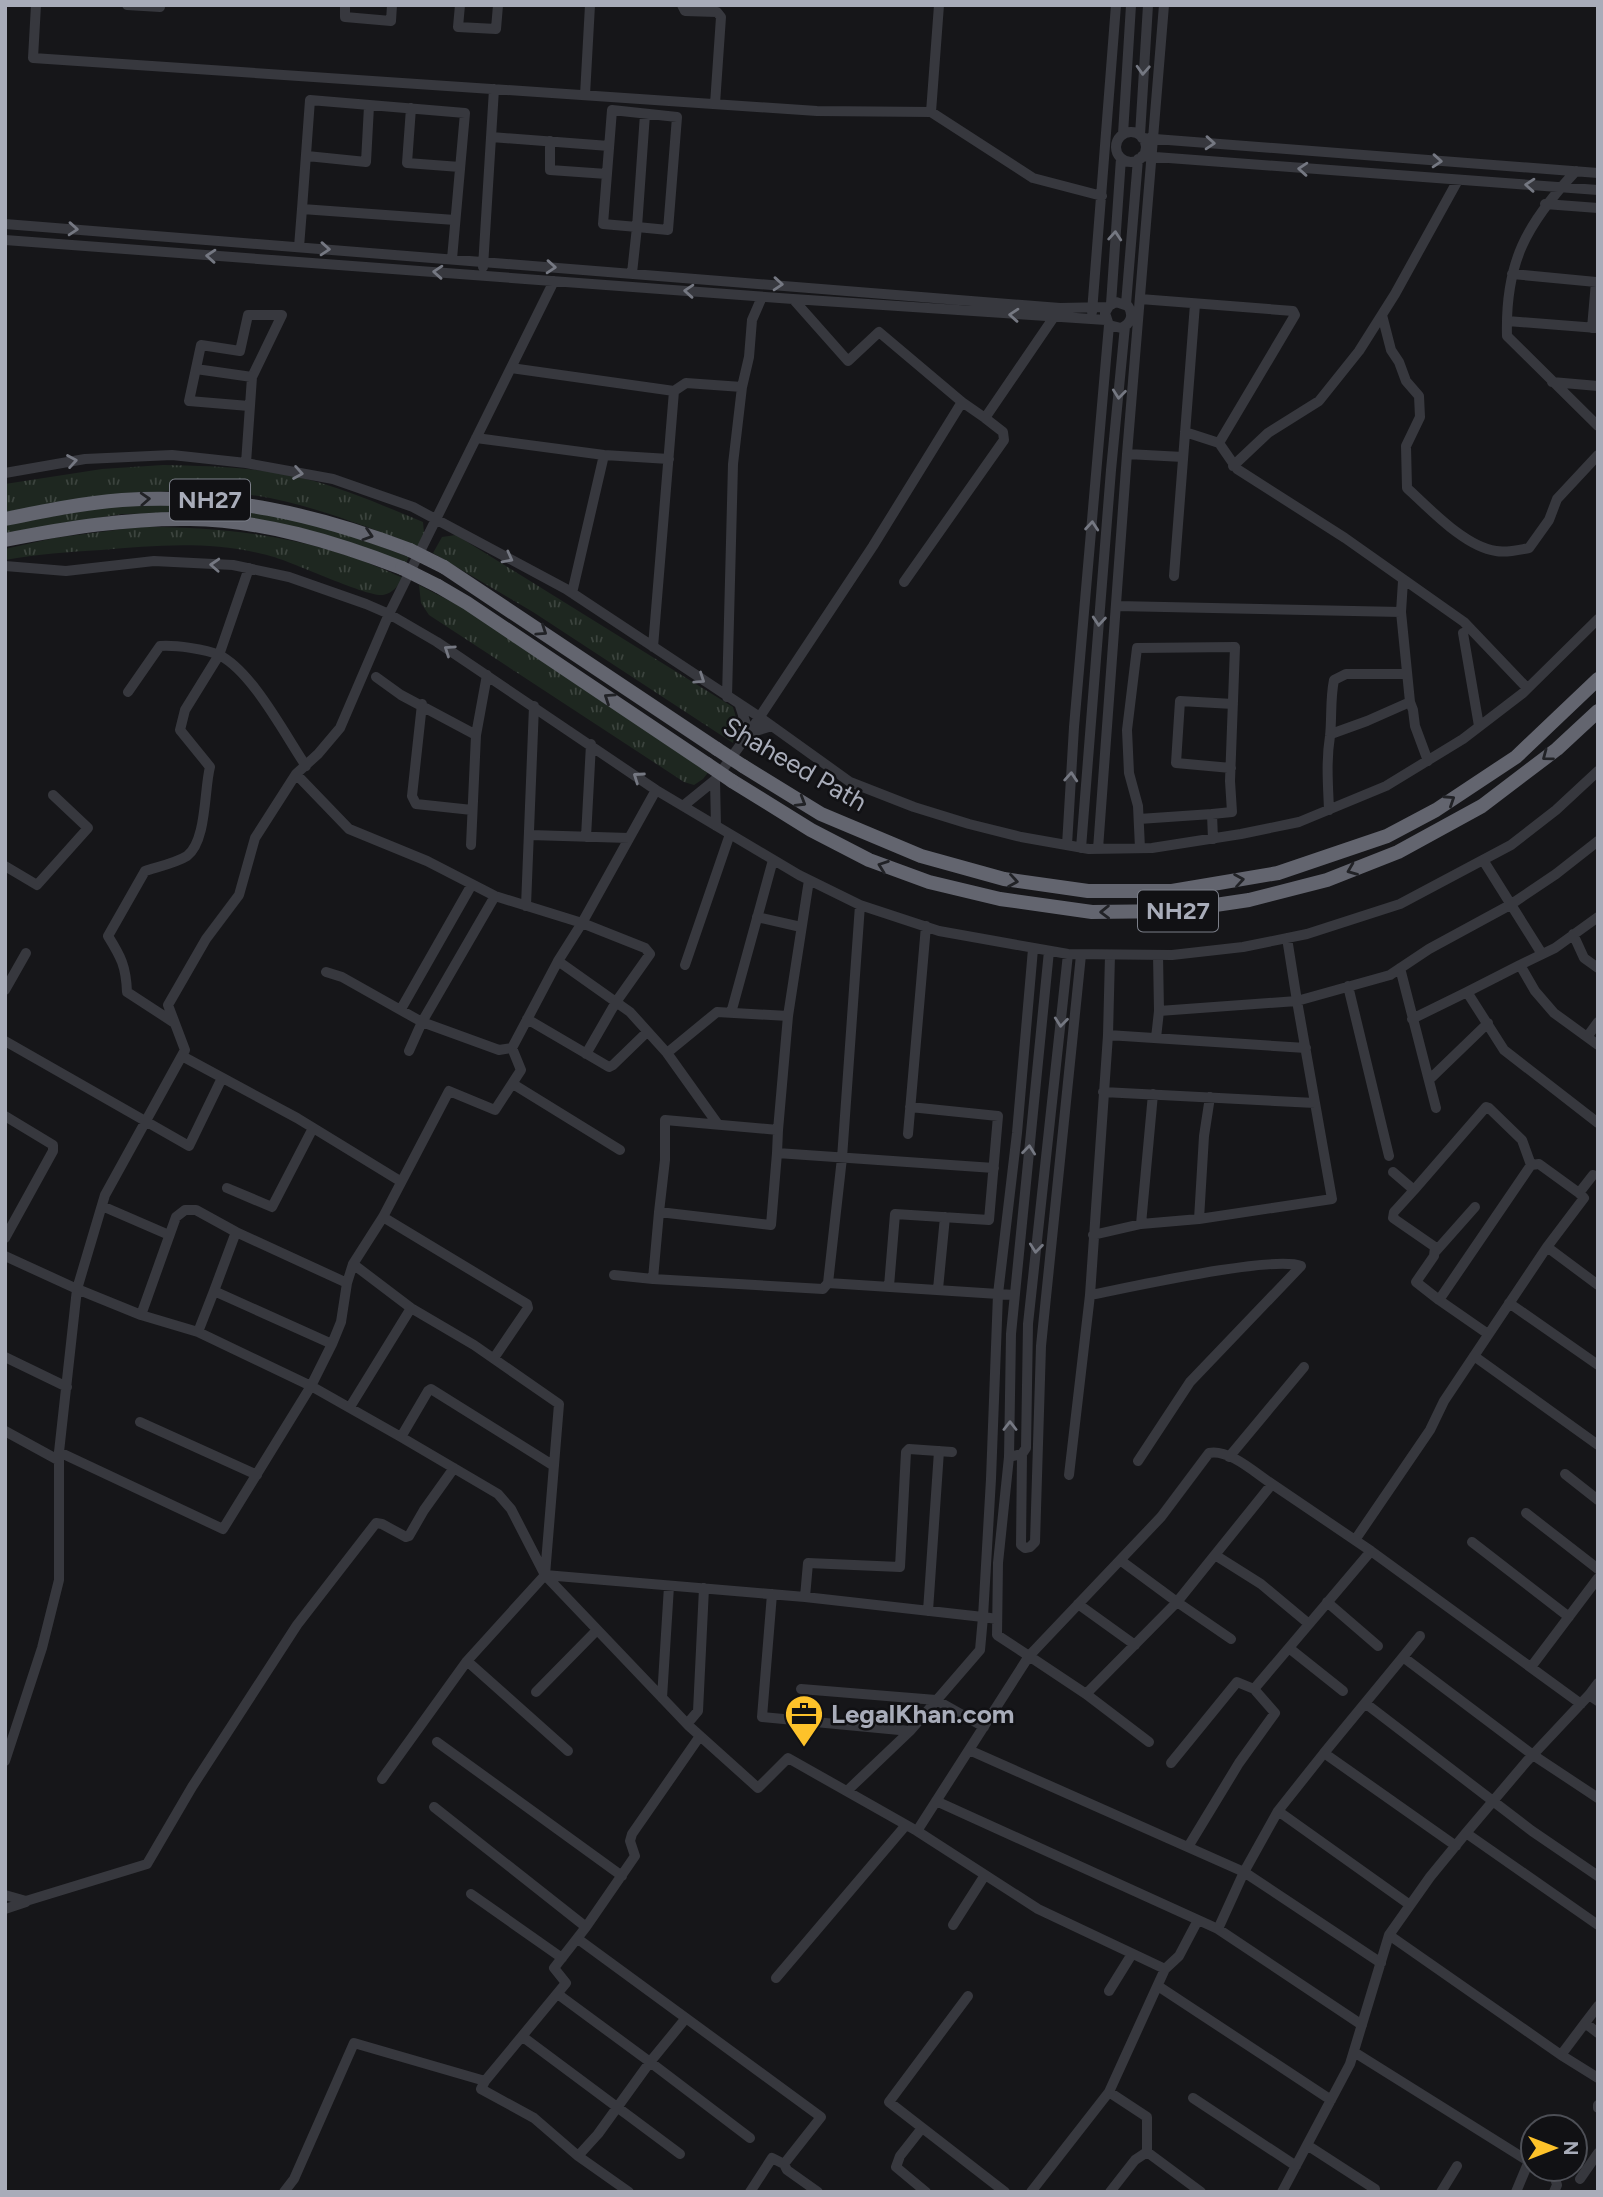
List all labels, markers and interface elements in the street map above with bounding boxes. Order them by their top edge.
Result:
one-way arrow [1136,65,1151,76]
one-way arrow [1205,135,1216,150]
one-way arrow [1432,153,1443,168]
one-way arrow [1297,162,1308,177]
one-way arrow [1524,178,1535,193]
one-way arrow [68,221,79,236]
one-way arrow [1108,230,1123,241]
one-way arrow [319,241,330,256]
one-way arrow [205,248,216,263]
one-way arrow [546,259,557,274]
one-way arrow [432,265,443,280]
one-way arrow [773,276,784,291]
one-way arrow [683,284,694,299]
one-way arrow [1008,307,1019,322]
one-way arrow [1111,388,1126,400]
one-way arrow [67,454,78,469]
one-way arrow [292,464,304,479]
road number: NH27 [170,480,250,520]
one-way arrow [140,491,151,506]
one-way arrow [1084,520,1099,531]
one-way arrow [362,527,374,541]
one-way arrow [501,550,513,563]
one-way arrow [209,557,220,572]
one-way arrow [1092,616,1107,627]
one-way arrow [534,623,547,635]
one-way arrow [444,646,457,658]
one-way arrow [692,671,705,683]
one-way arrow [604,693,617,706]
street label: Shaheed Path [717,710,873,818]
one-way arrow [1543,748,1555,761]
one-way arrow [1063,771,1078,782]
one-way arrow [633,773,646,785]
one-way arrow [793,793,806,806]
one-way arrow [1443,796,1456,809]
one-way arrow [878,860,890,874]
one-way arrow [1346,862,1358,876]
one-way arrow [1007,873,1019,888]
one-way arrow [1233,873,1245,888]
road number: NH27 [1138,890,1218,931]
one-way arrow [1099,904,1110,920]
one-way arrow [1053,1016,1068,1028]
one-way arrow [1021,1145,1036,1156]
one-way arrow [1029,1243,1044,1254]
one-way arrow [1002,1420,1018,1431]
office icon: LegalKhan.com [783,1693,825,1748]
place label: LegalKhan.com [831,1698,1014,1730]
north arrow [1519,2113,1589,2183]
text: N [1559,2141,1582,2155]

